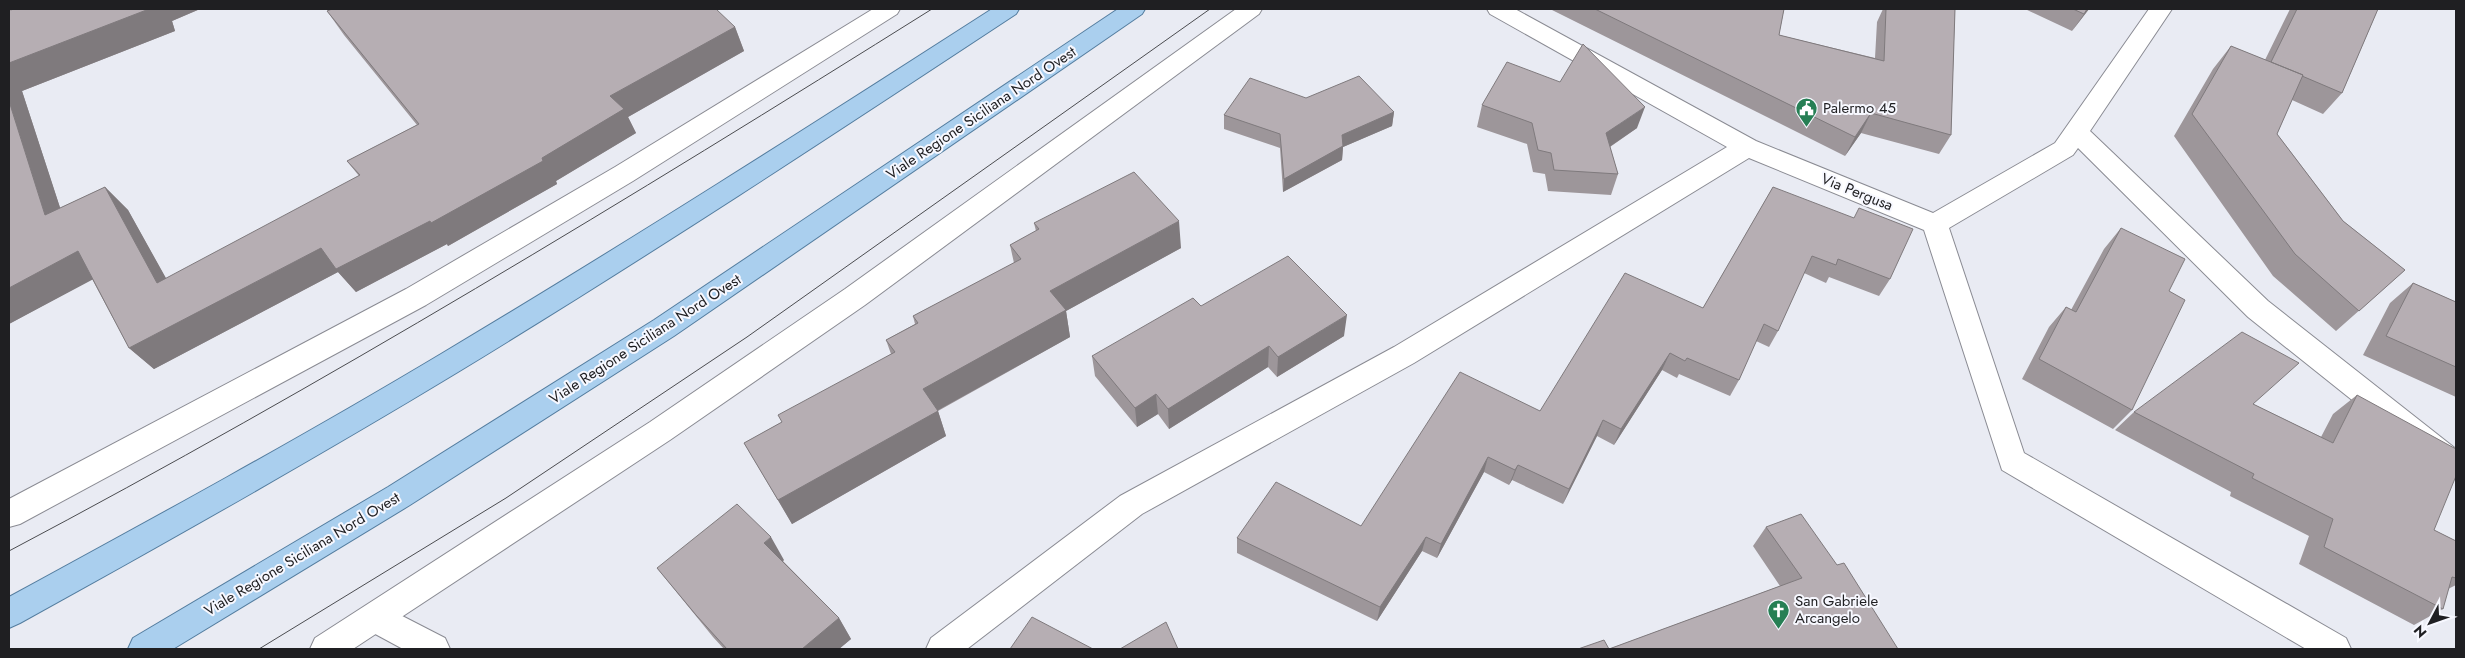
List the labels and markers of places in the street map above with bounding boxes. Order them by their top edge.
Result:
public building icon: Palermo 45 [1795,96,1819,127]
place label: Palermo 45 [1823,97,1896,119]
place label: San Gabriele Arcangelo [1795,590,1878,629]
church icon: San Gabriele Arcangelo [1767,598,1791,629]

